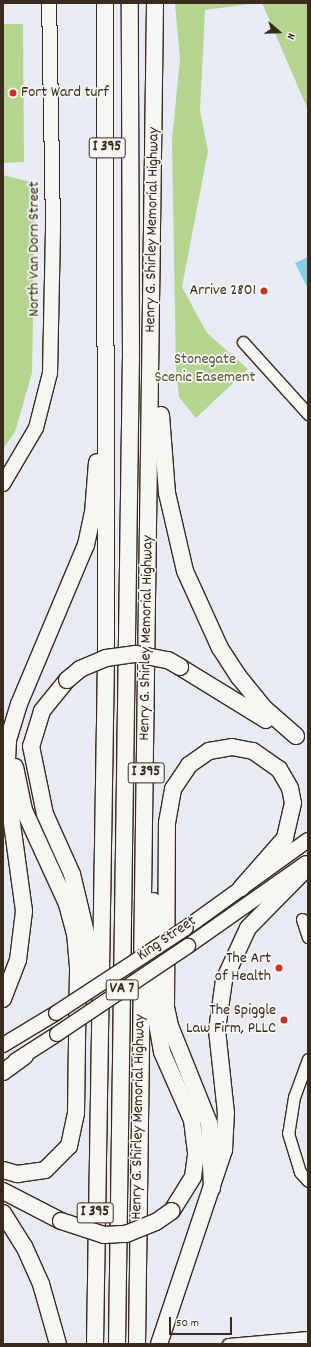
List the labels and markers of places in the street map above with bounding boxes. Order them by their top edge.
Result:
place label: Fort Ward turf [21,83,109,103]
marker: Fort Ward turf [8,88,18,98]
place label: Arrive 2801 [189,281,256,301]
marker: Arrive 2801 [259,286,269,296]
place label: The Art of Health [215,949,271,987]
marker: The Art of Health [274,963,284,973]
place label: The Spiggle Law Firm, PLLC [186,1001,276,1039]
marker: The Spiggle Law Firm, PLLC [279,1015,289,1025]

